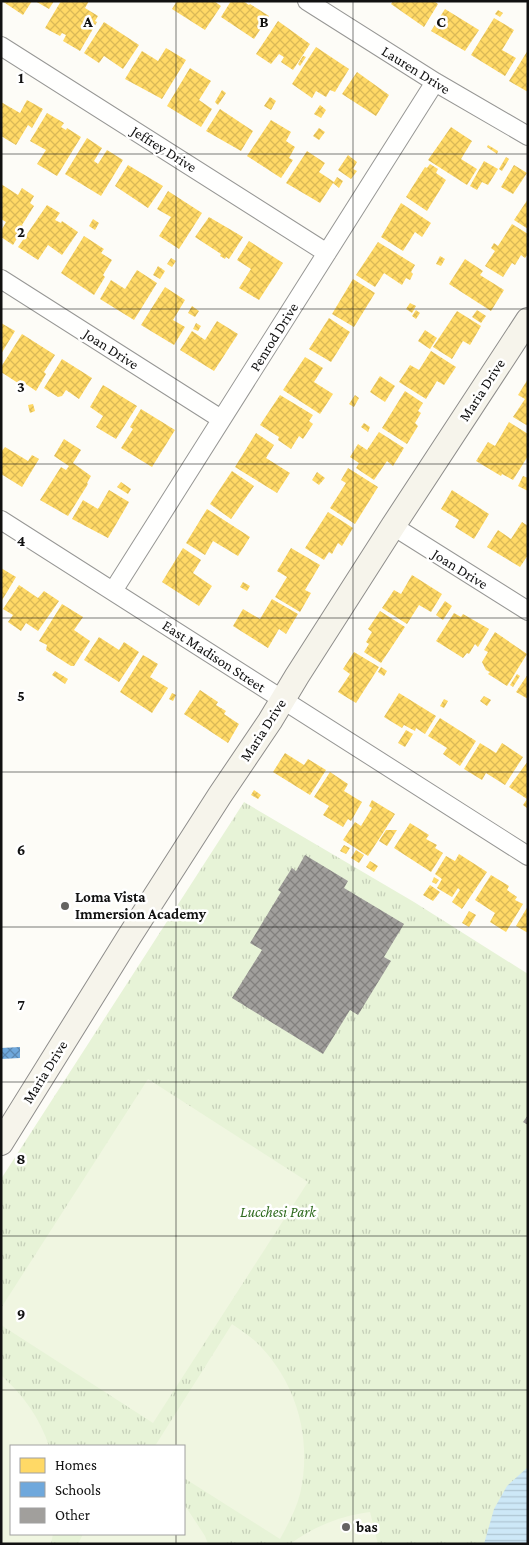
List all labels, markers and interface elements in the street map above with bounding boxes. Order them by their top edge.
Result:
text: A [82,13,93,30]
text: B [259,13,269,30]
text: C [436,13,446,30]
street label: Lauren Drive [379,43,453,98]
text: 1 [18,69,24,86]
street label: Jeffrey Drive [126,122,200,176]
text: 2 [17,223,25,240]
street label: Penrod Drive [247,299,302,374]
street label: Joan Drive [78,324,142,374]
street label: Maria Drive [456,356,508,424]
text: 3 [17,378,25,395]
text: 4 [17,532,26,549]
street label: Joan Drive [427,545,491,593]
street label: East Madison Street [160,617,269,696]
text: 5 [17,687,25,704]
street label: Maria Drive [237,696,289,764]
text: 6 [17,841,25,858]
place label: Loma Vista Immersion Academy [75,889,207,922]
marker: Loma Vista Immersion Academy [59,900,71,912]
text: 7 [17,996,25,1013]
street label: Maria Drive [19,1037,71,1106]
text: 8 [16,1150,26,1167]
park label: Lucchesi Park [240,1204,317,1220]
text: 9 [17,1305,25,1322]
legend [10,1445,185,1535]
text: Homes [55,1457,97,1473]
text: Schools [55,1482,101,1498]
text: Other [55,1507,91,1523]
place label: bas [355,1519,378,1535]
marker: bas [340,1521,352,1533]

